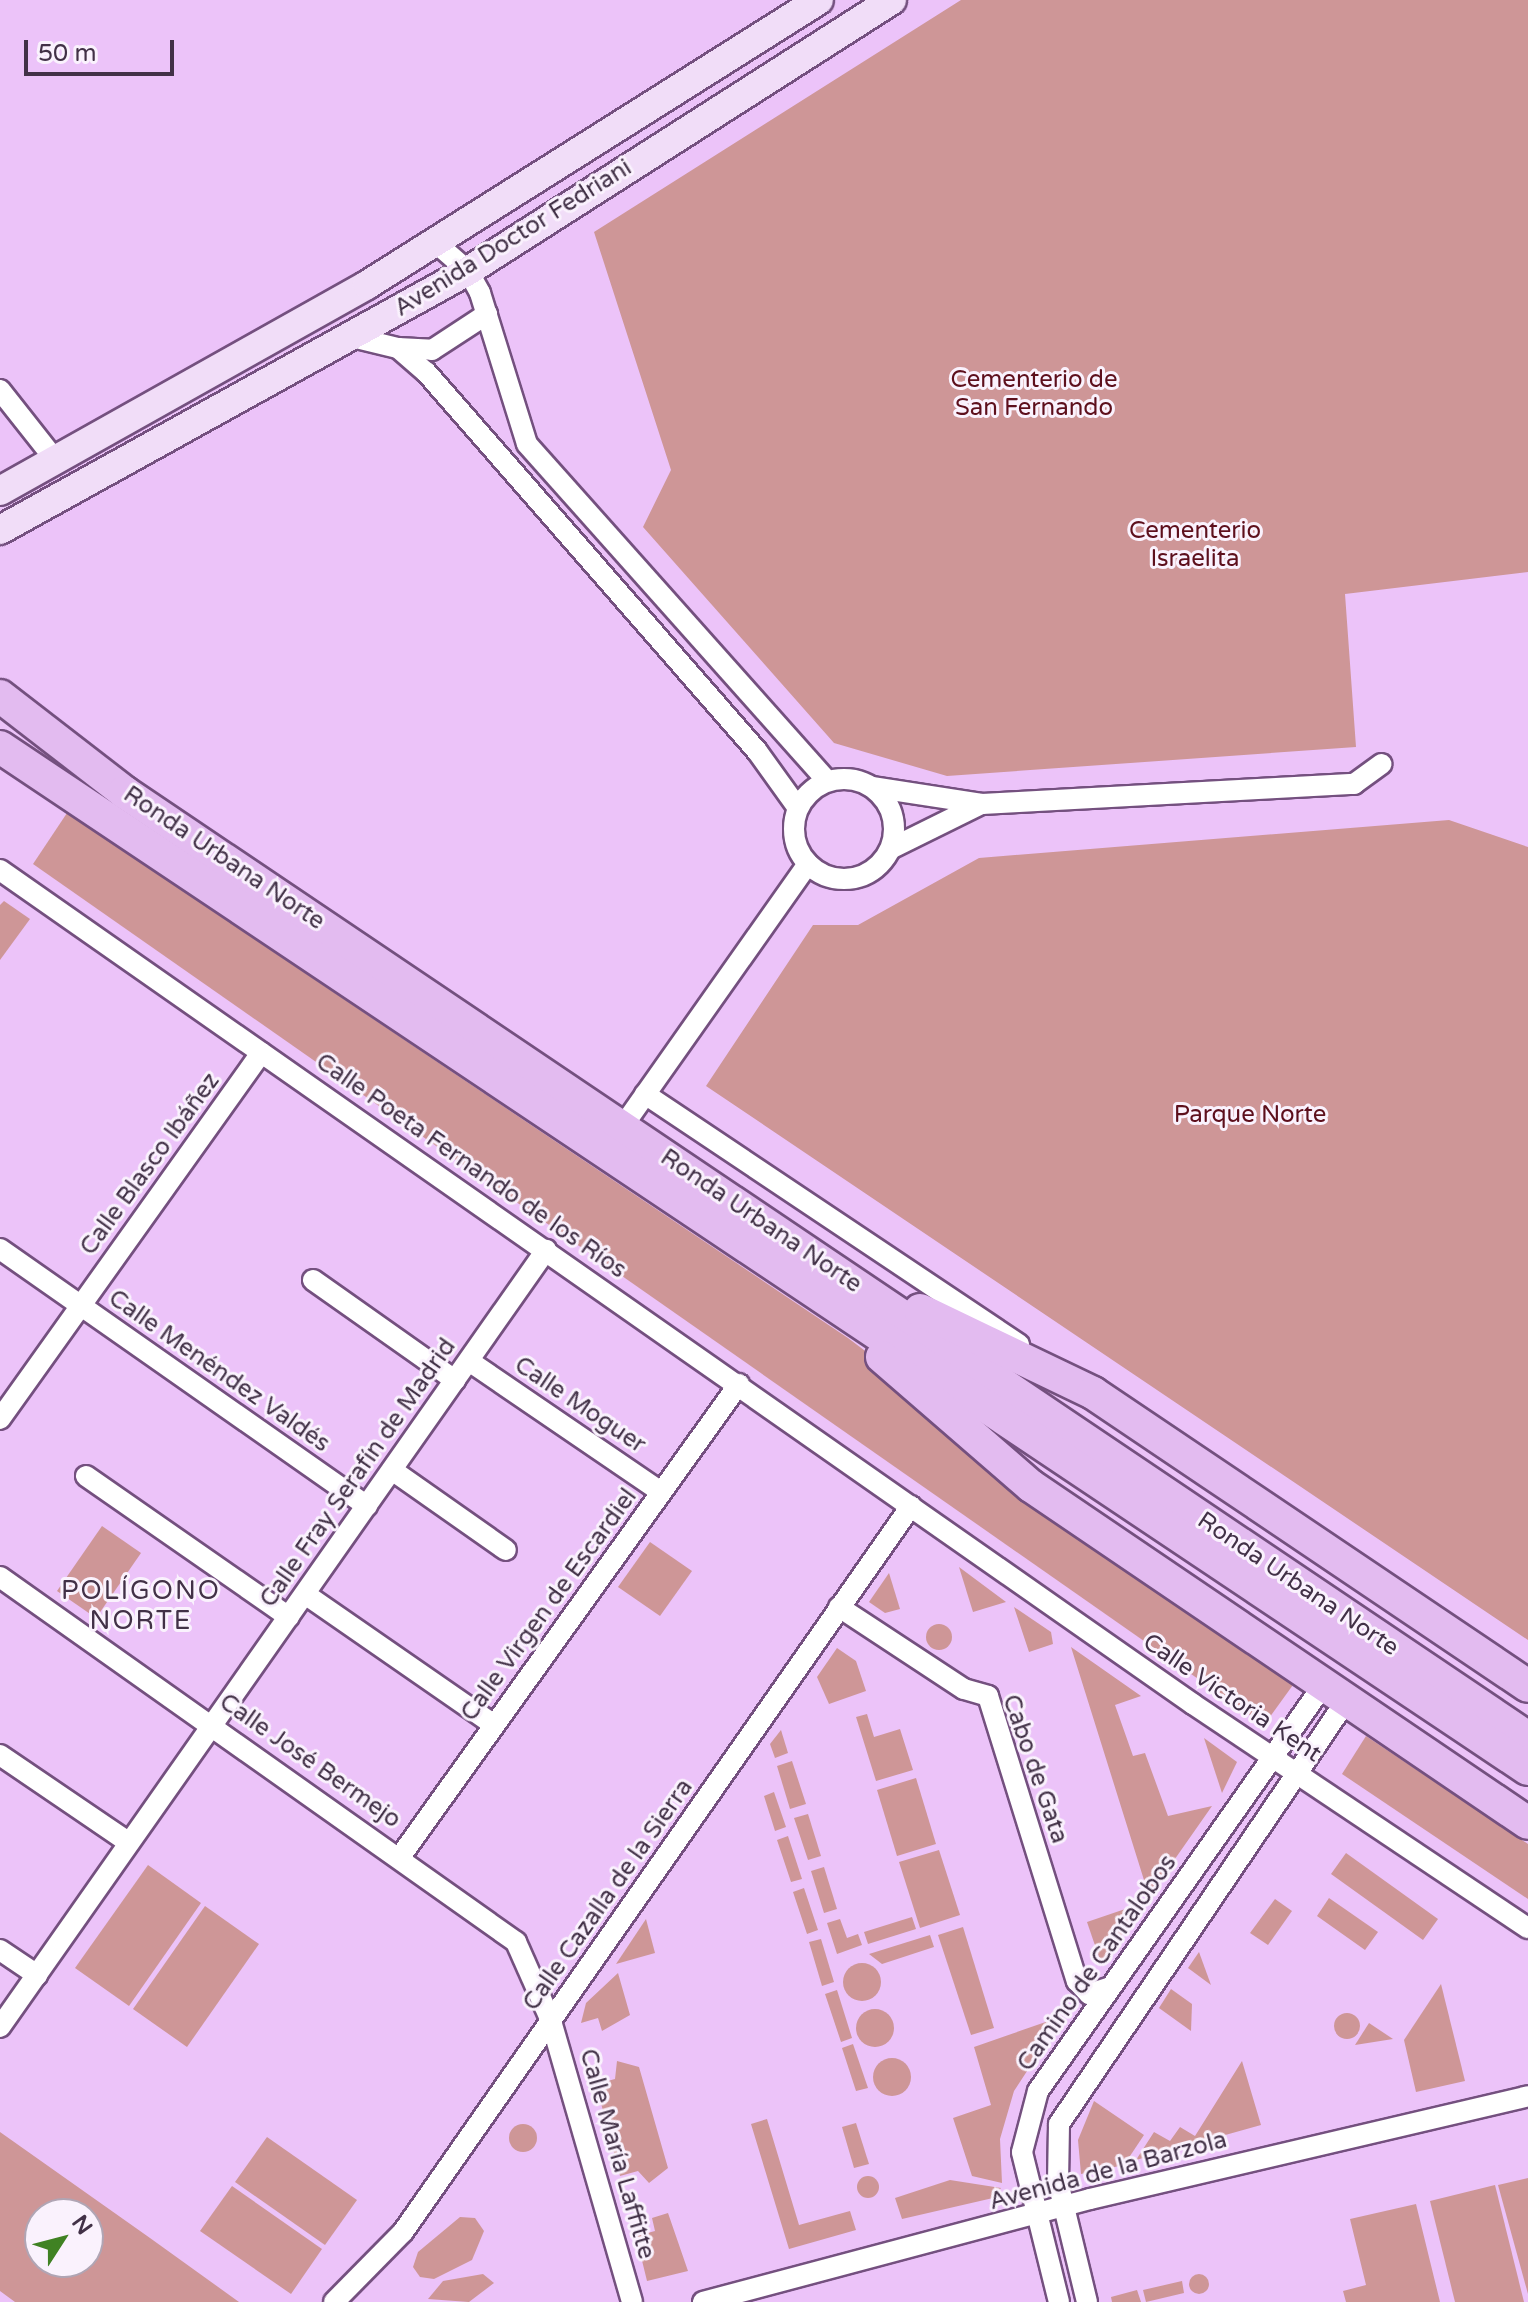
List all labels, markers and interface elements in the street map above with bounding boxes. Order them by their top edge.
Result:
scale bar [28,24,178,74]
text: 50 m [38,39,96,68]
street label: Avenida Doctor Fedriani [389,153,637,323]
park label: Cementerio de San Fernando [950,366,1118,422]
park label: Cementerio Israelita [1129,517,1261,573]
street label: Ronda Urbana Norte [118,780,330,936]
street label: Calle Poeta Fernando de los Ríos [310,1047,632,1285]
street label: Calle Blasco Ibáñez [74,1067,226,1261]
park label: Parque Norte [1174,1101,1326,1129]
street label: Ronda Urbana Norte [655,1143,867,1299]
street label: Calle Menéndez Valdés [103,1284,335,1458]
street label: Calle Fray Serafín de Madrid [254,1333,462,1613]
street label: Calle Moguer [509,1351,651,1459]
street label: Calle Virgen de Escardiel [455,1483,643,1727]
street label: Ronda Urbana Norte [1192,1506,1404,1662]
district label: POLÍGONO NORTE [61,1575,221,1636]
street label: Calle Victoria Kent [1137,1628,1327,1768]
street label: Calle José Bermejo [214,1688,406,1834]
street label: Cabo de Gata [996,1691,1074,1847]
street label: Calle Cazalla de la Sierra [517,1774,699,2016]
street label: Camino de Cantalobos [1011,1849,1183,2077]
street label: Calle María Laffitte [573,2046,661,2262]
street label: Avenida de la Barzola [986,2125,1230,2217]
north arrow [24,2198,104,2278]
text: N [66,2210,98,2240]

